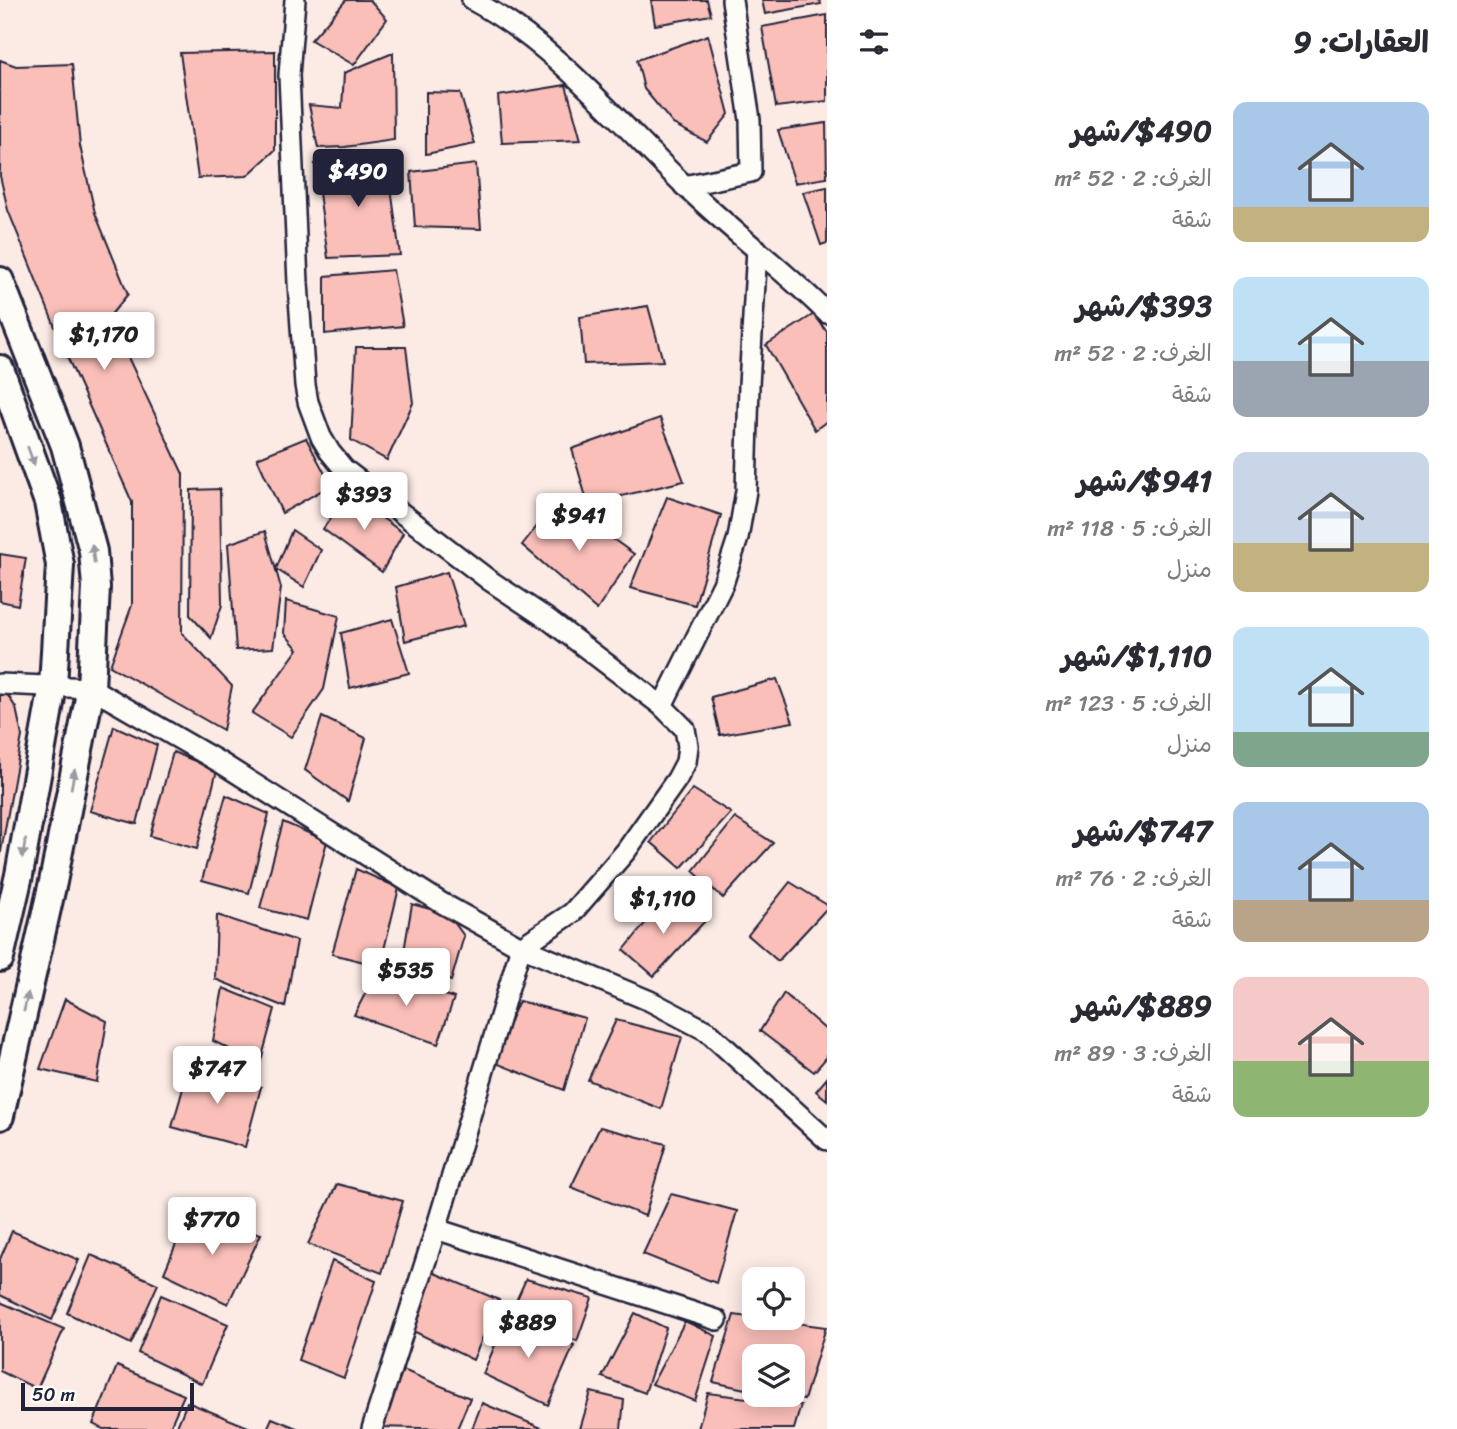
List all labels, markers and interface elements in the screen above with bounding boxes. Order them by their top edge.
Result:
text: العقارات: 9 [1293,15,1429,69]
icon: filters [855,23,893,61]
text: $490/شهر [1071,104,1212,158]
icon: home [1289,130,1373,214]
pin: $490 [317,150,399,209]
text: $490 [329,151,387,192]
text: الغرف: 2 · 52 m² [1055,158,1212,199]
text: شقة [1172,199,1212,240]
text: $393/شهر [1076,279,1212,333]
icon: home [1289,305,1373,389]
pin: $1,170 [47,312,161,372]
text: $1,170 [69,314,139,355]
text: الغرف: 2 · 52 m² [1055,333,1212,374]
text: شقة [1172,374,1212,415]
one-way arrow [26,446,37,467]
text: $941/شهر [1077,454,1212,508]
pin: $393 [323,472,405,532]
text: $393 [337,474,391,515]
icon: home [1289,480,1373,564]
pin: $941 [538,494,620,553]
text: $941 [552,495,606,536]
text: الغرف: 5 · 118 m² [1048,508,1212,549]
one-way arrow [87,543,98,565]
text: منزل [1167,549,1212,590]
text: $1,110/شهر [1061,629,1212,683]
icon: home [1289,655,1373,739]
text: الغرف: 5 · 123 m² [1045,683,1212,724]
text: منزل [1167,724,1212,765]
one-way arrow [67,768,78,790]
text: $747/شهر [1074,804,1212,858]
icon: home [1289,830,1373,914]
one-way arrow [18,837,29,859]
text: الغرف: 2 · 76 m² [1056,858,1212,899]
pin: $1,110 [606,876,720,936]
text: $1,110 [630,878,696,919]
text: شقة [1172,899,1212,940]
pin: $535 [365,948,447,1008]
text: $535 [378,950,434,991]
text: $889/شهر [1072,979,1212,1033]
one-way arrow [20,991,31,1013]
icon: home [1289,1005,1373,1089]
text: الغرف: 3 · 89 m² [1055,1033,1212,1074]
pin: $747 [176,1046,258,1106]
text: $747 [189,1048,245,1089]
text: شقة [1172,1074,1212,1115]
pin: $770 [171,1198,253,1257]
text: $770 [184,1199,240,1240]
map controls [742,1267,805,1407]
button: locate [742,1267,805,1330]
pin: $889 [487,1300,569,1360]
text: $889 [499,1302,557,1343]
button: layers [742,1344,805,1407]
text: 50 m [32,1378,75,1411]
scale bar [21,1380,194,1412]

